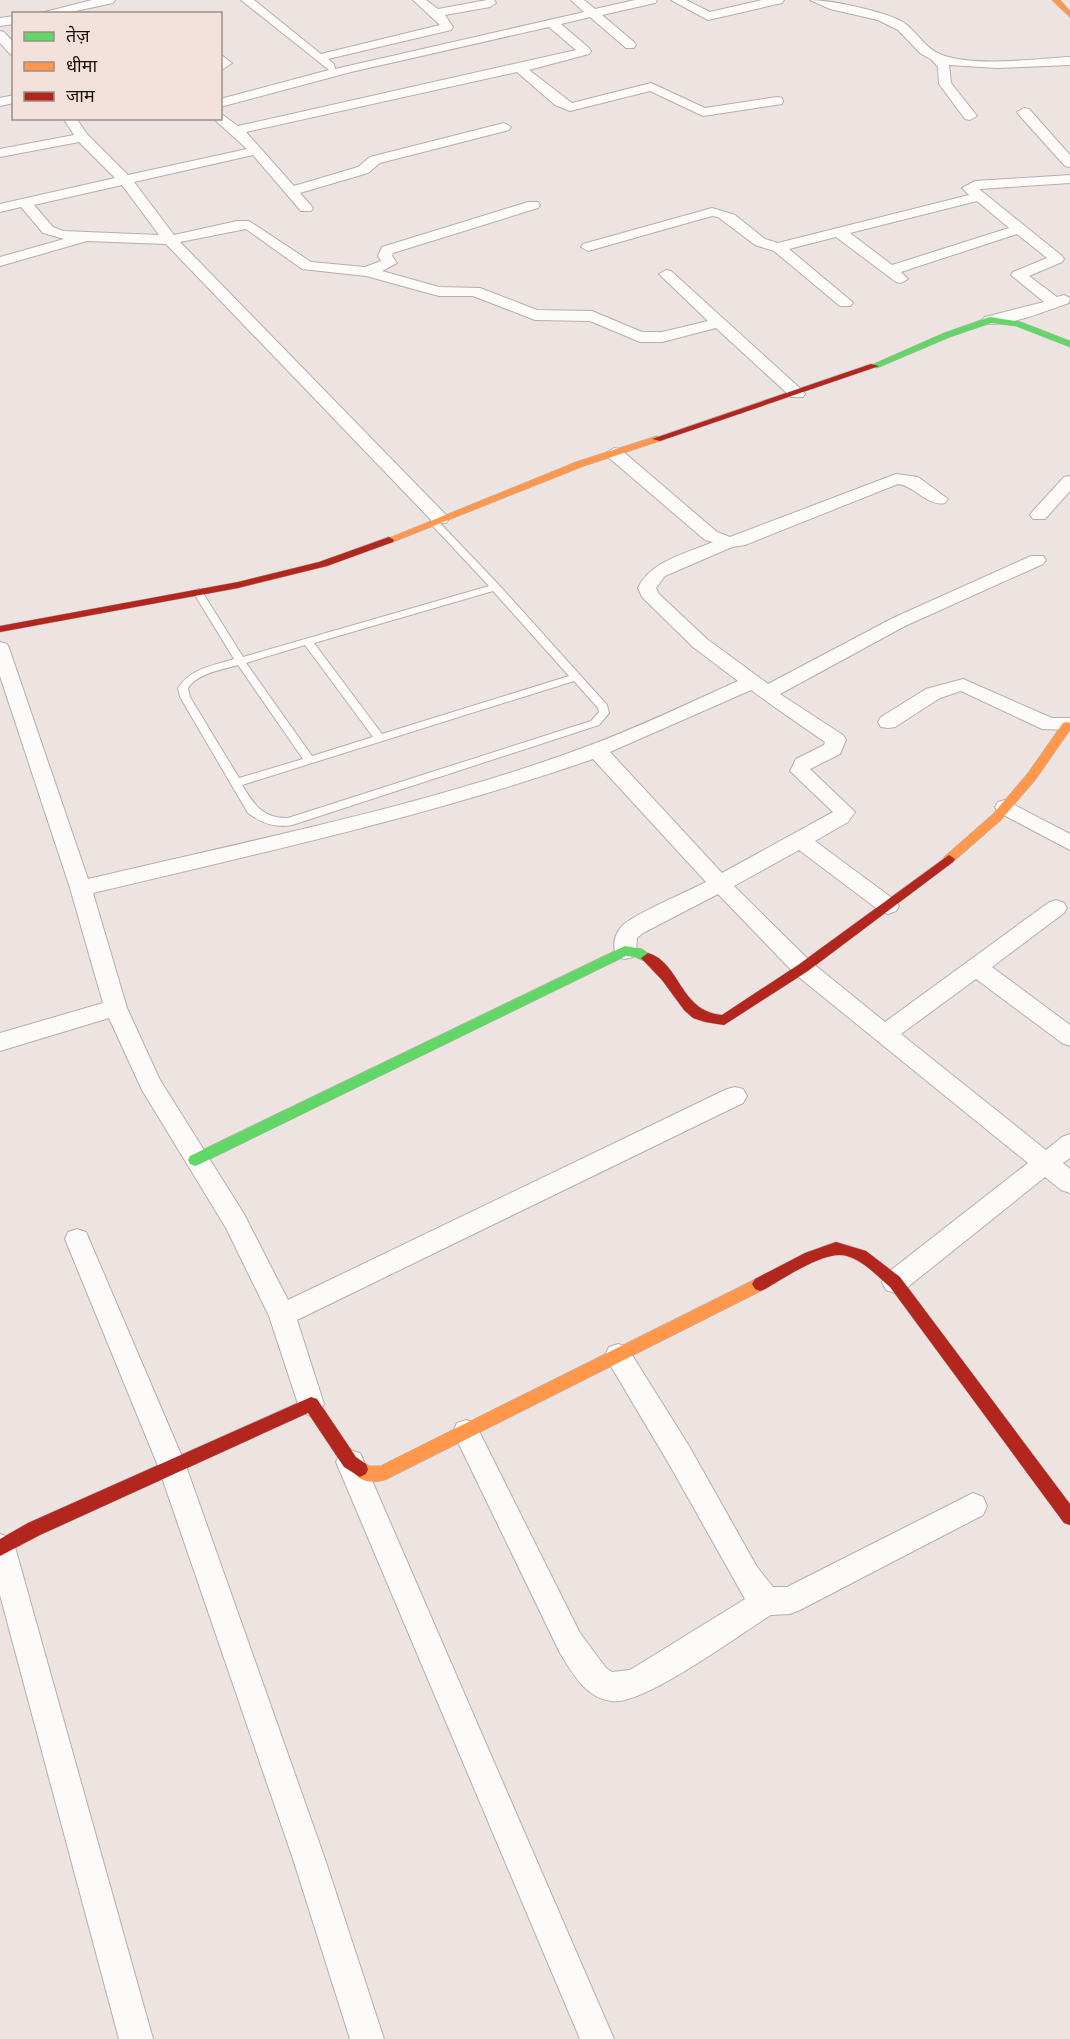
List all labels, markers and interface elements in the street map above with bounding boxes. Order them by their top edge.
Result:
legend [12,12,222,120]
text: तेज़ [66,23,90,47]
text: धीमा [66,53,97,77]
text: जाम [66,83,96,107]

